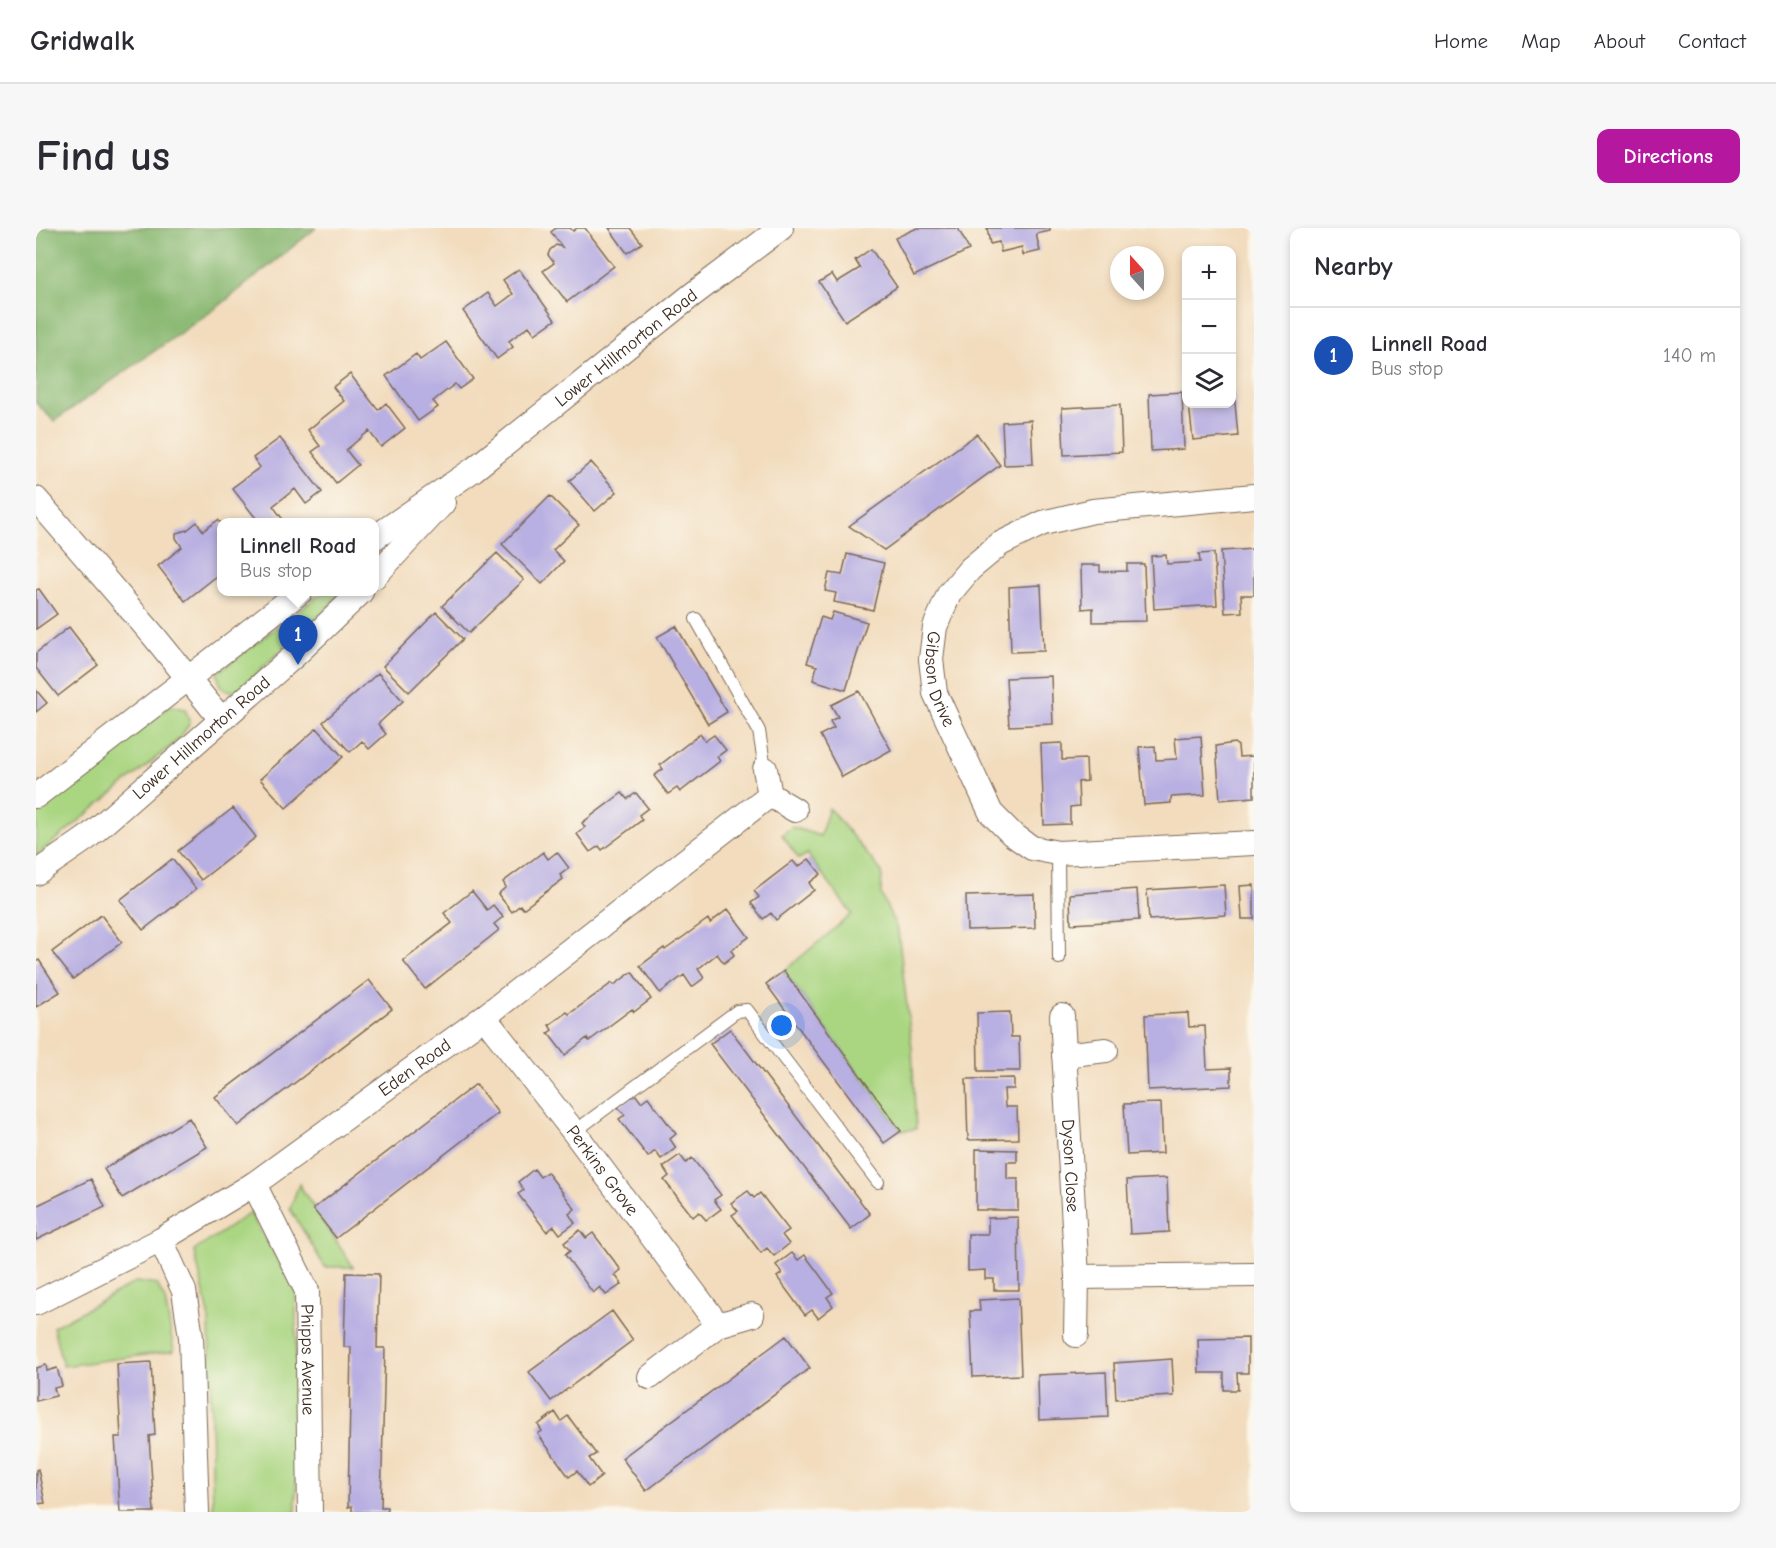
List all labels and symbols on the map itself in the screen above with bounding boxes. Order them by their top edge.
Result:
north arrow [1110,246,1164,300]
street label: Lower Hillmorton Road [551,285,702,411]
pin: 1 [278,616,318,665]
street label: Gibson Drive [920,630,959,730]
street label: Lower Hillmorton Road [128,672,275,804]
your location [767,1011,796,1040]
street label: Eden Road [375,1035,455,1101]
street label: Dyson Close [1057,1119,1083,1213]
street label: Perkins Grove [562,1121,643,1220]
street label: Phipps Avenue [296,1304,319,1415]

